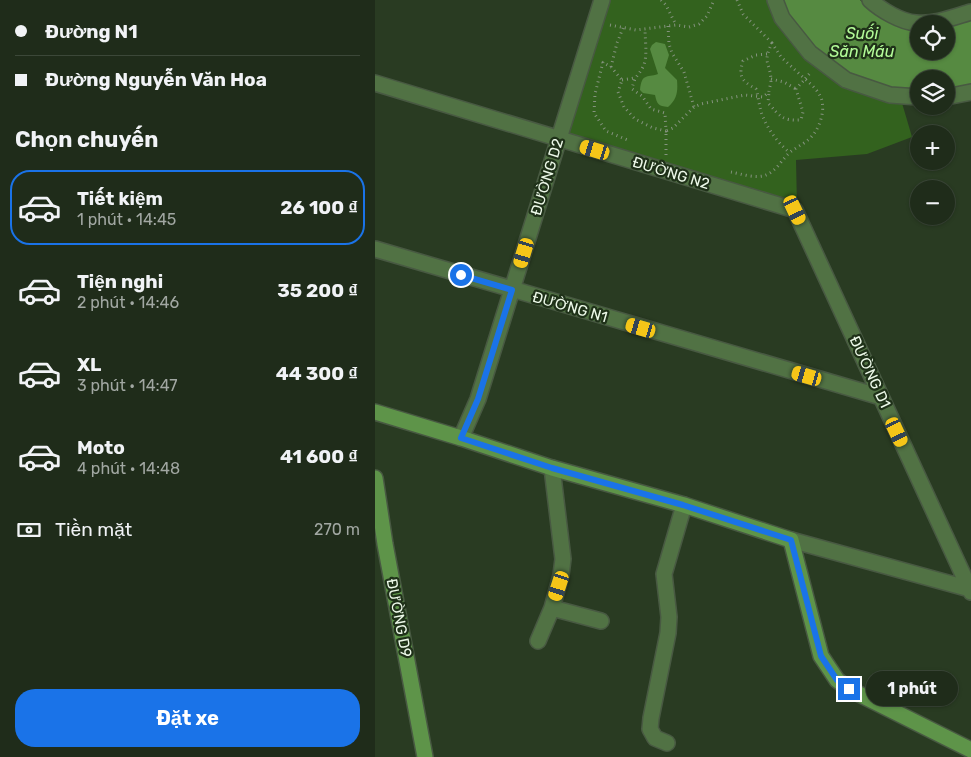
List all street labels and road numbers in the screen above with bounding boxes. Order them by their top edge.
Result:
street label: ĐƯỜNG D2 [527,136,567,218]
street label: ĐƯỜNG N2 [630,153,712,193]
street label: ĐƯỜNG N1 [530,288,610,326]
street label: ĐƯỜNG D1 [846,333,894,411]
street label: ĐƯỜNG D9 [383,577,415,659]

